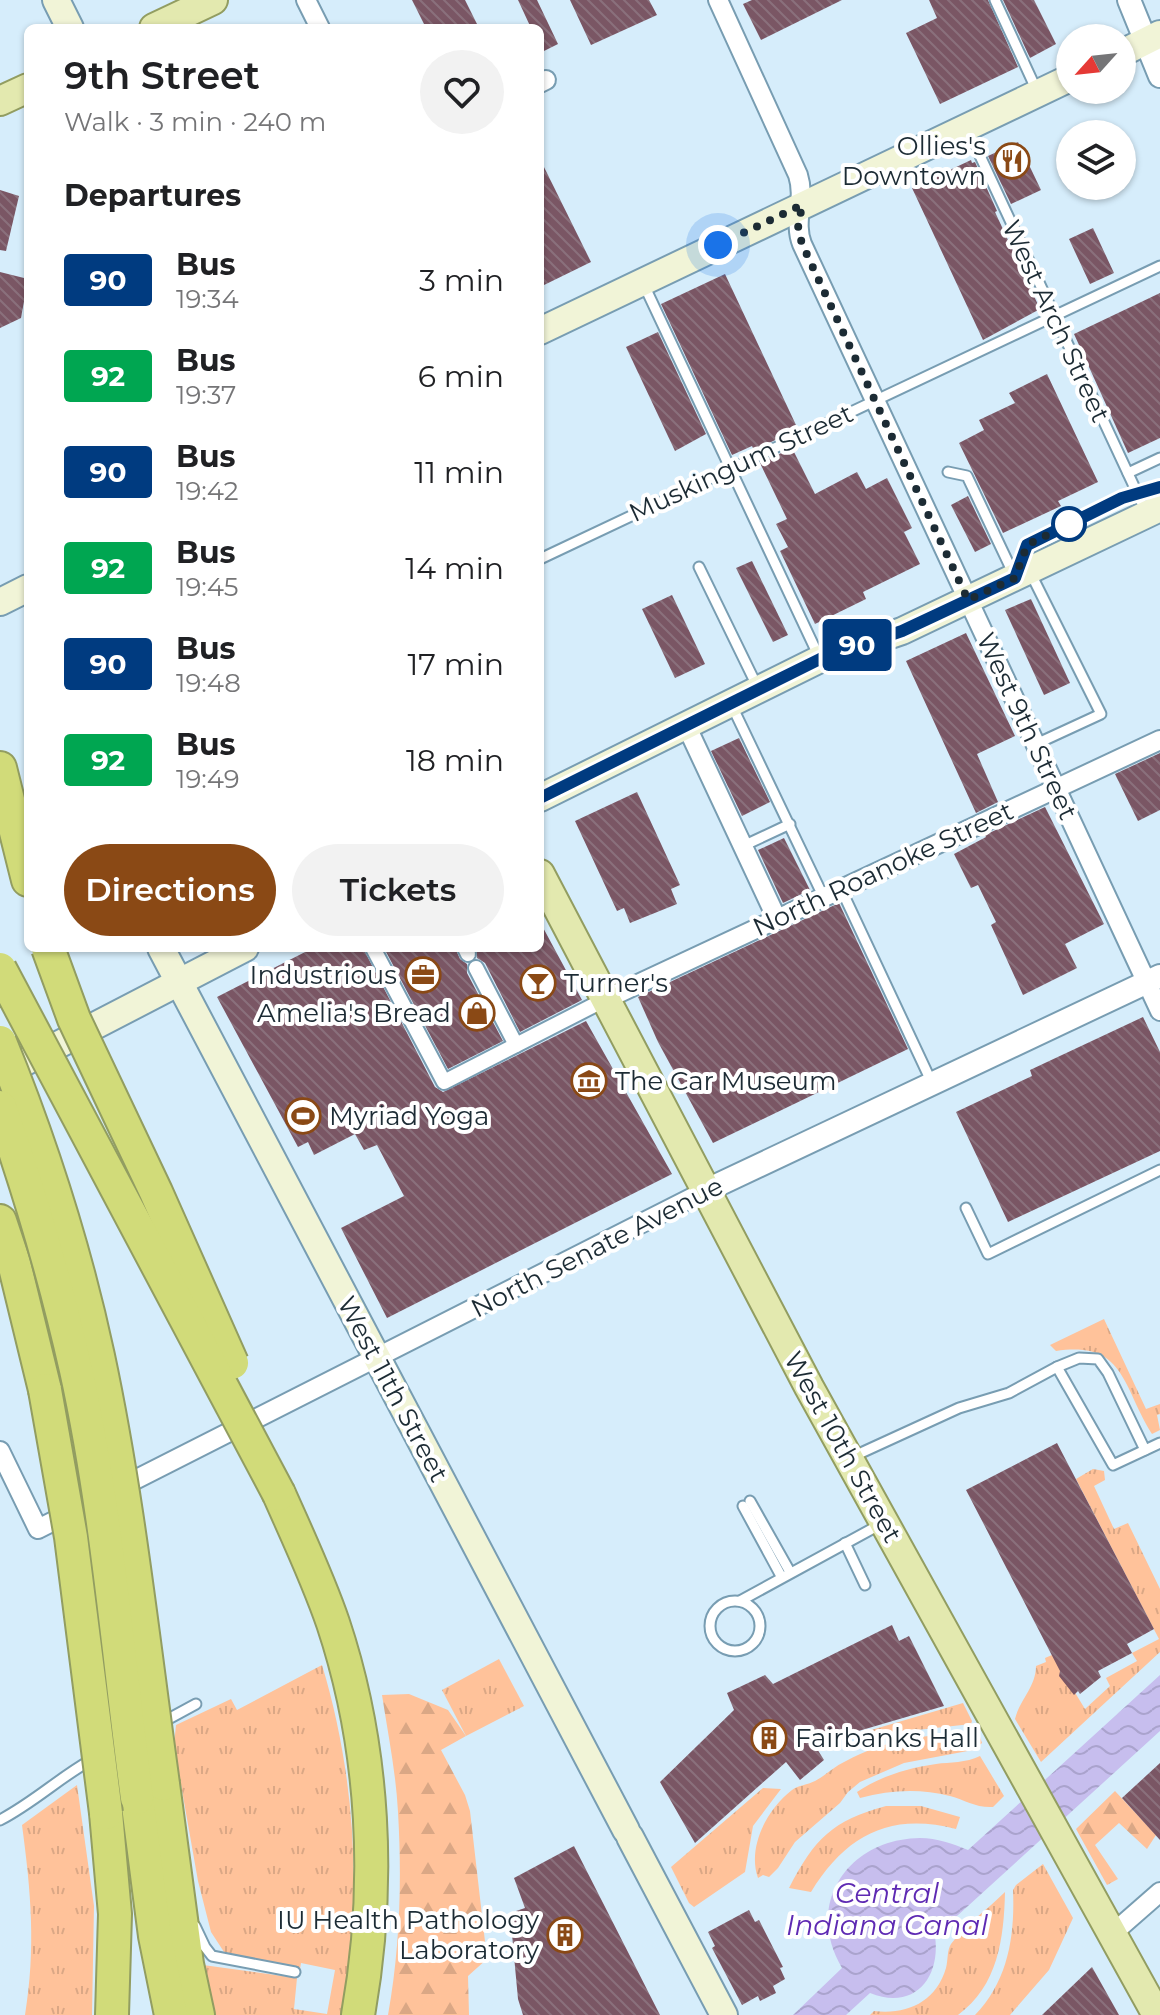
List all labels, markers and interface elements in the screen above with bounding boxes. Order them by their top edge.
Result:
north arrow [1056,24,1136,104]
map controls [1056,24,1136,200]
button: heart [420,50,504,134]
text: 9th Street [64,52,260,99]
text: Walk · 3 min · 240 m [64,106,326,138]
button: layers [1056,120,1136,200]
place label: Ollies's Downtown [842,130,986,192]
restaurant icon: Ollies's Downtown [993,142,1031,180]
text: Departures [64,177,241,214]
street label: West Arch Street [995,215,1117,427]
your location [698,225,738,265]
text: Bus [176,246,236,283]
text: 3 min [419,262,504,299]
text: 90 [90,263,126,297]
text: 19:34 [176,283,239,315]
text: Bus [176,342,236,379]
text: 6 min [418,358,504,395]
text: 92 [91,359,125,393]
text: 19:37 [176,379,236,411]
street label: Muskingum Street [624,397,858,529]
text: Bus [176,438,236,475]
text: 11 min [414,454,504,491]
text: 90 [90,455,126,489]
text: 19:42 [176,475,239,507]
unlabelled marker [1052,507,1086,541]
text: Bus [176,534,236,571]
text: 14 min [405,550,504,587]
text: 92 [91,551,125,585]
text: 19:45 [176,571,239,603]
line badge: 90 [821,619,893,671]
street label: West 9th Street [970,627,1084,825]
text: 90 [839,628,875,662]
text: Bus [176,630,236,667]
text: 17 min [407,646,504,683]
text: 90 [90,647,126,681]
text: 19:48 [176,667,241,699]
text: Bus [176,726,236,763]
text: 18 min [406,742,504,779]
text: 92 [91,743,125,777]
text: 19:49 [176,763,240,795]
street label: North Roanoke Street [748,795,1018,943]
button: Directions [64,844,276,936]
button: Tickets [292,844,504,936]
office icon: Industrious [404,956,442,994]
place label: Industrious [250,959,397,991]
bar icon: Turner's [519,964,557,1002]
place label: Turner's [564,967,668,999]
shop icon: Amelia's Bread [458,994,496,1032]
place label: Amelia's Bread [257,997,451,1029]
museum icon: The Car Museum [570,1062,608,1100]
place label: The Car Museum [615,1065,837,1097]
sports icon: Myriad Yoga [284,1097,322,1135]
place label: Myriad Yoga [329,1100,489,1132]
street label: North Senate Avenue [466,1170,728,1324]
street label: West 11th Street [331,1291,455,1487]
street label: West 10th Street [777,1346,909,1548]
building icon: Fairbanks Hall [750,1719,788,1757]
place label: Fairbanks Hall [795,1722,979,1754]
water label: Central Indiana Canal [786,1876,988,1942]
place label: IU Health Pathology Laboratory [277,1904,540,1966]
building icon: IU Health Pathology Laboratory [546,1916,584,1954]

